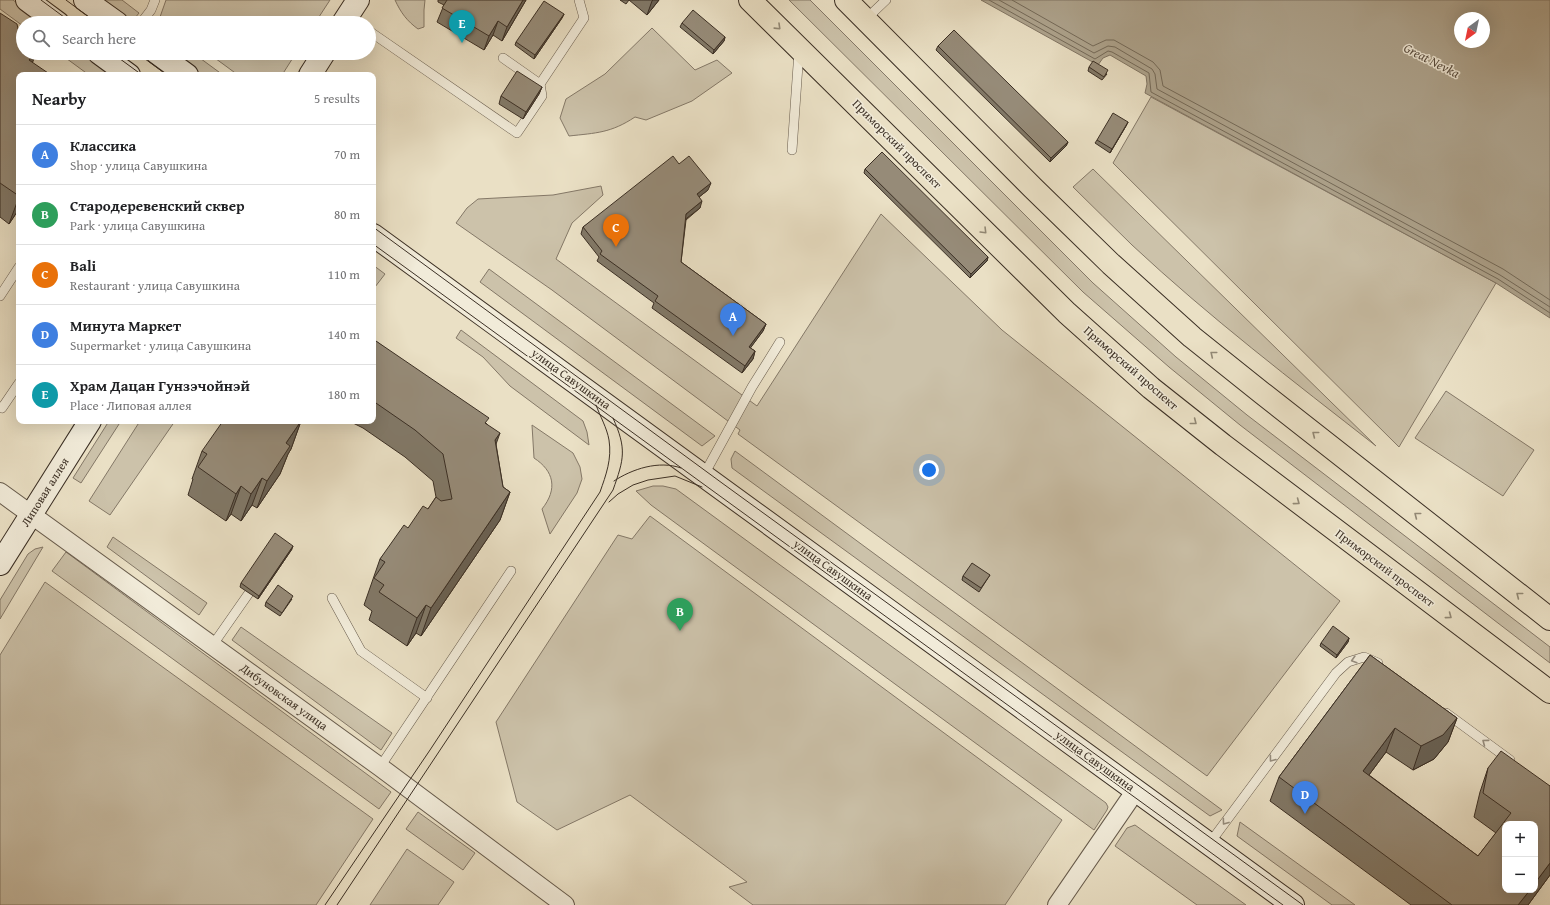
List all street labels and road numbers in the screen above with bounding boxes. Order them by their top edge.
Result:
street label: Приморский проспект [849,95,946,192]
street label: Приморский проспект [1080,322,1182,414]
street label: улица Савушкина [527,343,615,413]
street label: Липовая аллея [17,454,73,530]
street label: Приморский проспект [1332,525,1439,611]
street label: улица Савушкина [789,534,877,604]
street label: Дибуновская улица [236,658,332,734]
street label: улица Савушкина [1051,725,1139,795]

